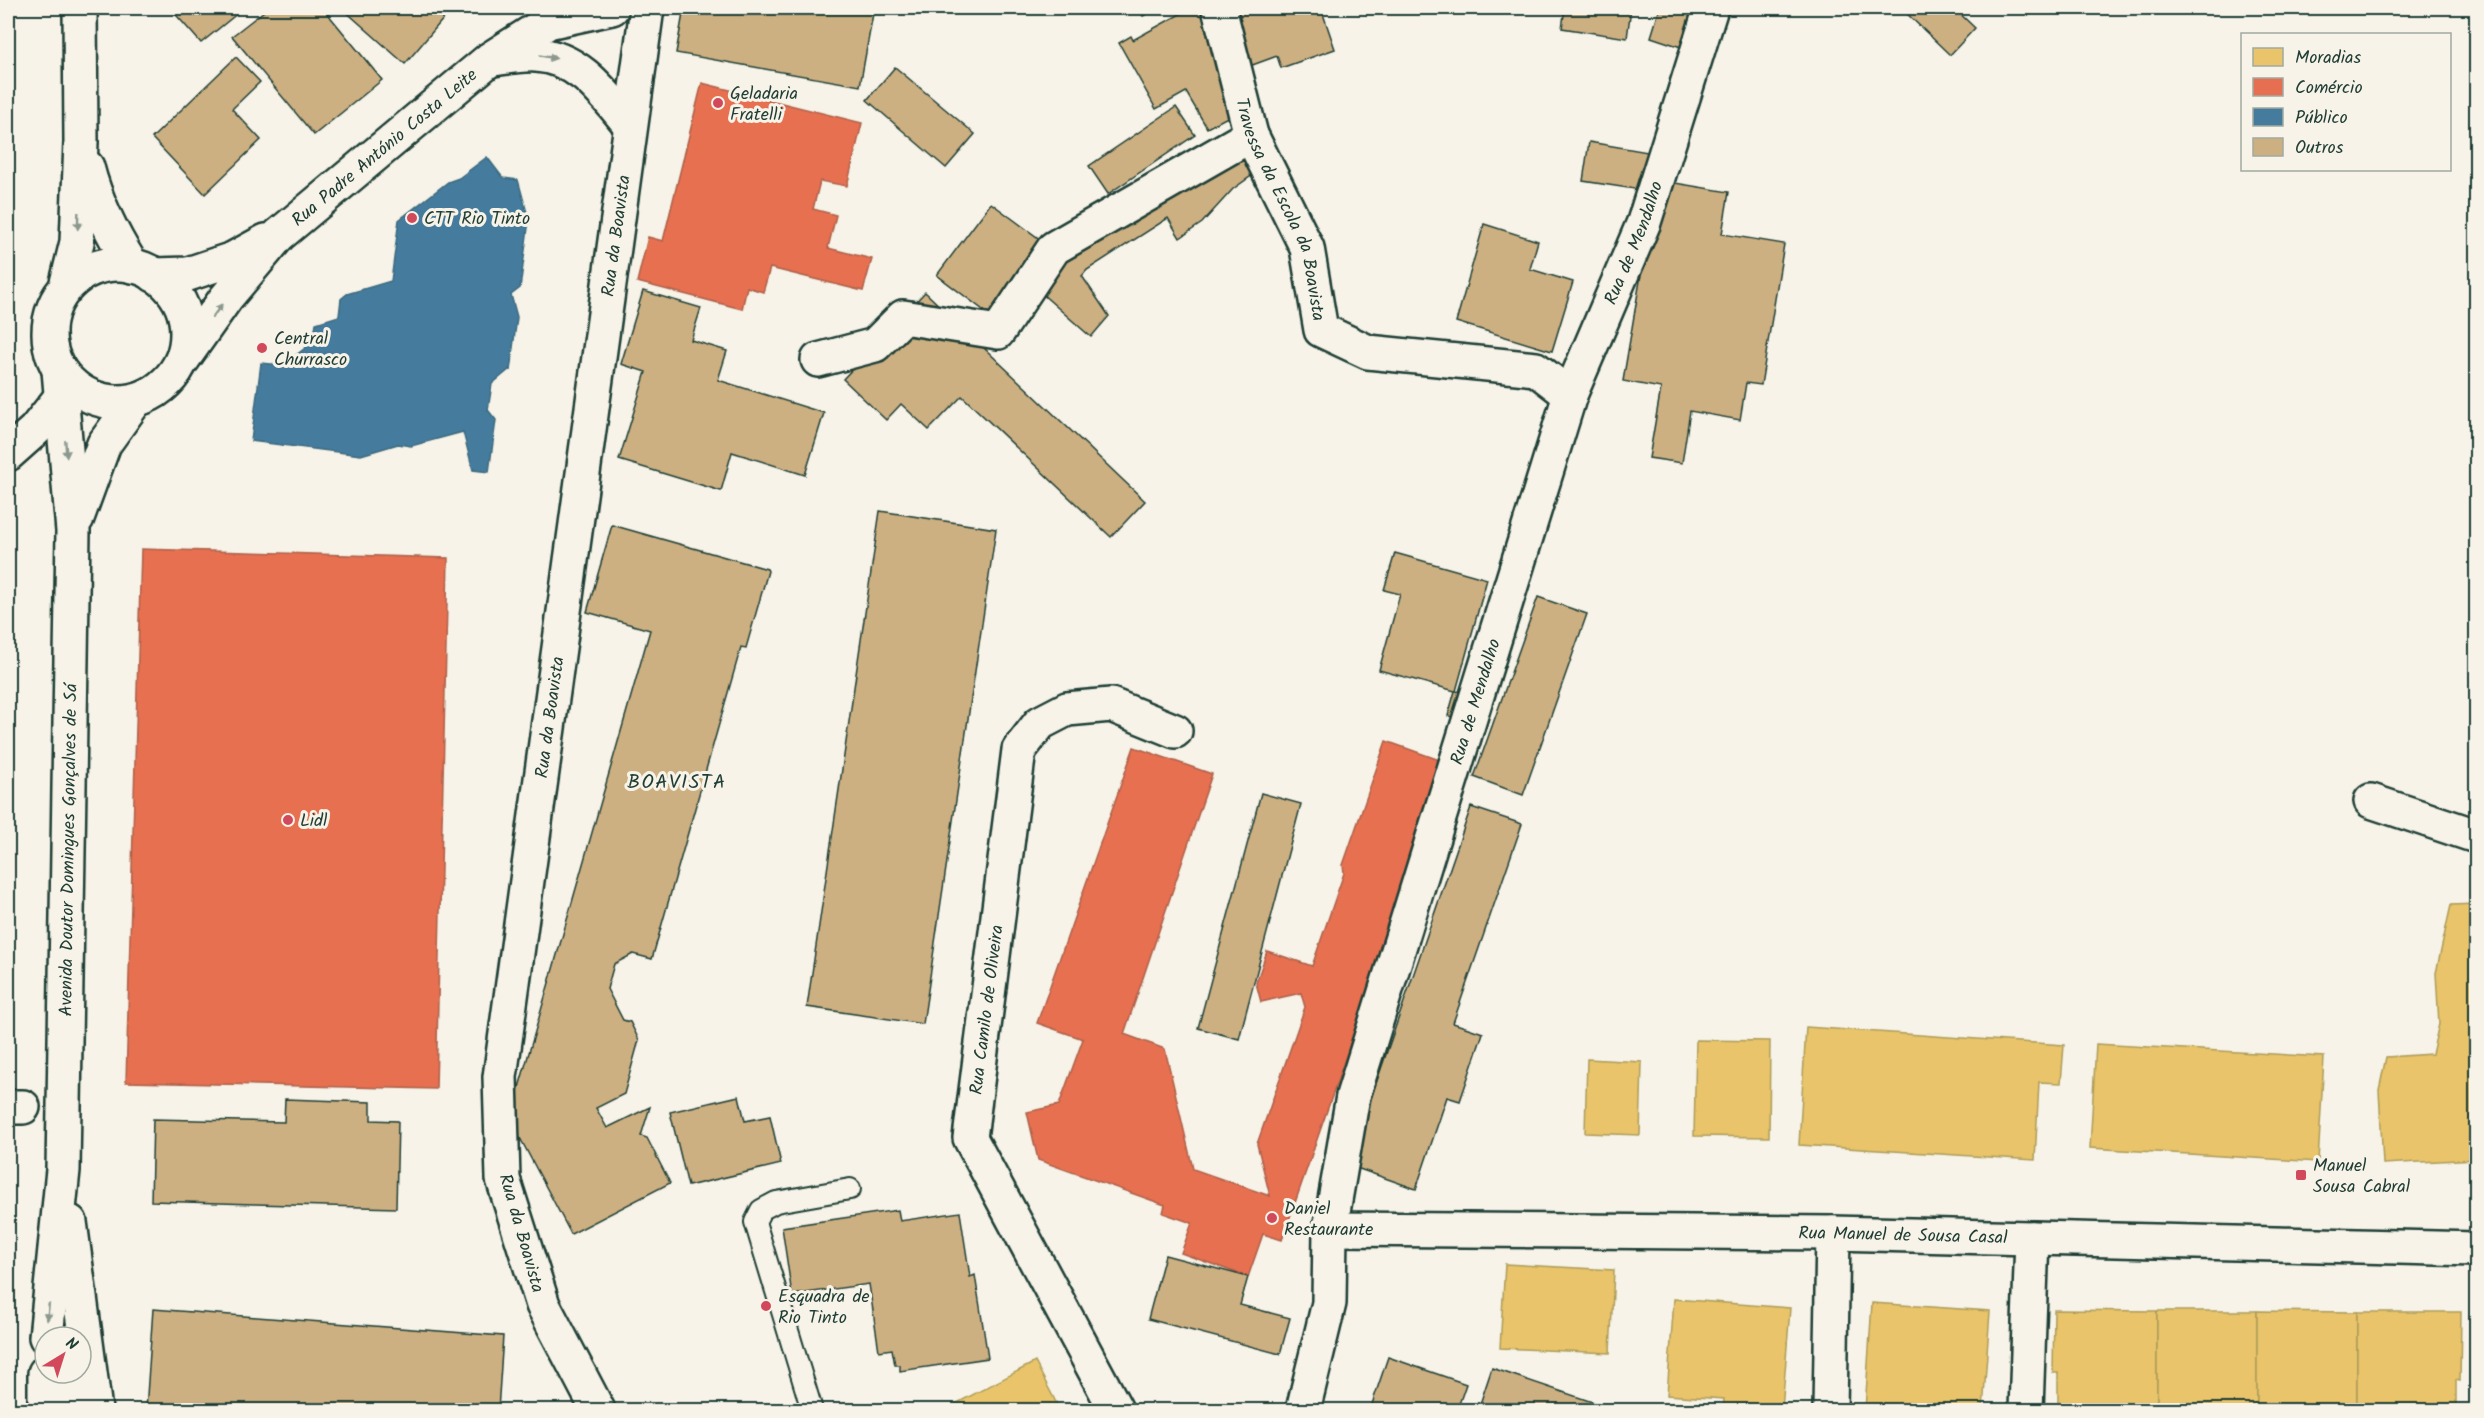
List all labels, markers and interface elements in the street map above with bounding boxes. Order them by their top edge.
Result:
legend [2241,33,2451,171]
text: Moradias [2295,44,2361,73]
one-way arrow [538,52,557,61]
street label: Rua Padre António Costa Leite [286,62,485,235]
text: Comércio [2295,74,2363,103]
place label: Geladaria Fratelli [730,80,798,130]
street label: Travessa da Escola da Boavista [1226,95,1332,323]
marker: Geladaria Fratelli [711,96,725,110]
text: Público [2295,104,2348,133]
text: Outros [2295,134,2344,163]
street label: Rua da Boavista [594,173,640,299]
street label: Rua de Mendalho [1597,178,1672,310]
place label: CTT Rio Tinto [424,205,530,234]
marker: CTT Rio Tinto [405,211,419,225]
one-way arrow [73,212,82,231]
one-way arrow [211,304,223,320]
place label: Central Churrasco [274,325,347,375]
marker: Central Churrasco [255,341,269,355]
one-way arrow [61,440,71,459]
street label: Rua de Mendalho [1443,635,1510,769]
street label: Rua da Boavista [528,655,574,780]
street label: Avenida Doutor Domingues Gonçalves de Sá [52,682,87,1017]
district label: BOAVISTA [627,767,727,799]
place label: Lidl [300,807,328,836]
marker: Lidl [281,813,295,827]
street label: Rua Camilo de Oliveira [963,923,1013,1097]
place label: Manuel Sousa Cabral [2313,1152,2411,1202]
marker: Manuel Sousa Cabral [2294,1168,2308,1182]
street label: Rua da Boavista [490,1171,551,1296]
place label: Daniel Restaurante [1284,1195,1373,1245]
marker: Daniel Restaurante [1265,1211,1279,1225]
street label: Rua Manuel de Sousa Casal [1798,1220,2009,1253]
place label: Esquadra de Rio Tinto [778,1283,870,1333]
marker: Esquadra de Rio Tinto [759,1299,773,1313]
one-way arrow [43,1302,53,1321]
north arrow [33,1325,93,1385]
text: N [60,1331,83,1357]

